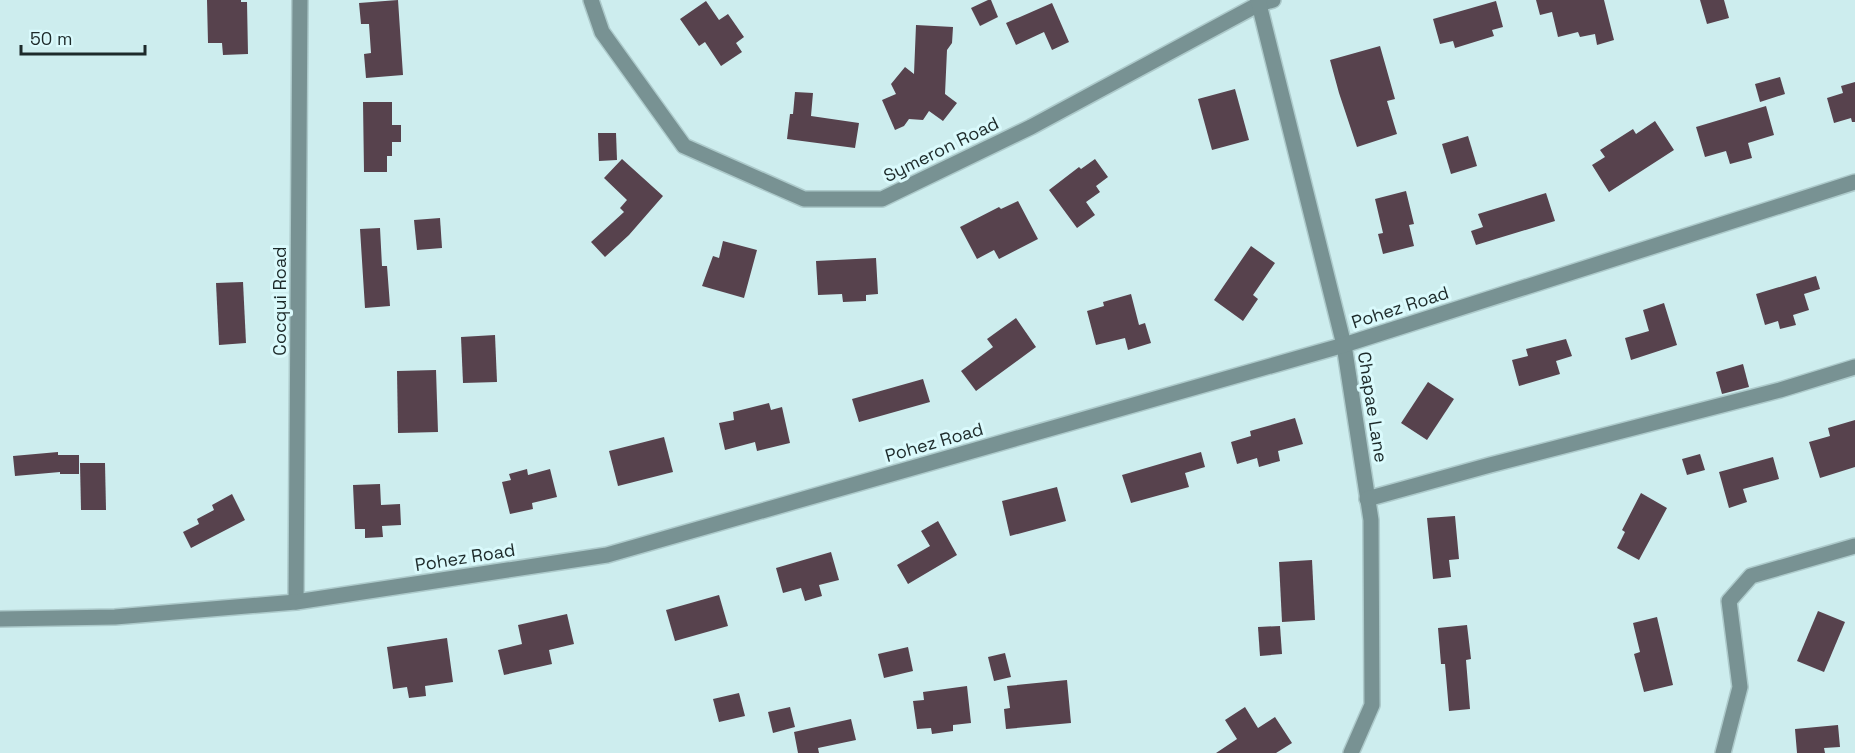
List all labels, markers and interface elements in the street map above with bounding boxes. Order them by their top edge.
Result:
scale bar [21,18,146,56]
text: 50 m [30,27,72,50]
street label: Symeron Road [880,111,1002,187]
street label: Cocqui Road [268,246,291,356]
street label: Pohez Road [1348,280,1452,334]
street label: Chapae Lane [1353,350,1393,464]
street label: Pohez Road [882,417,986,467]
street label: Pohez Road [413,538,517,576]

